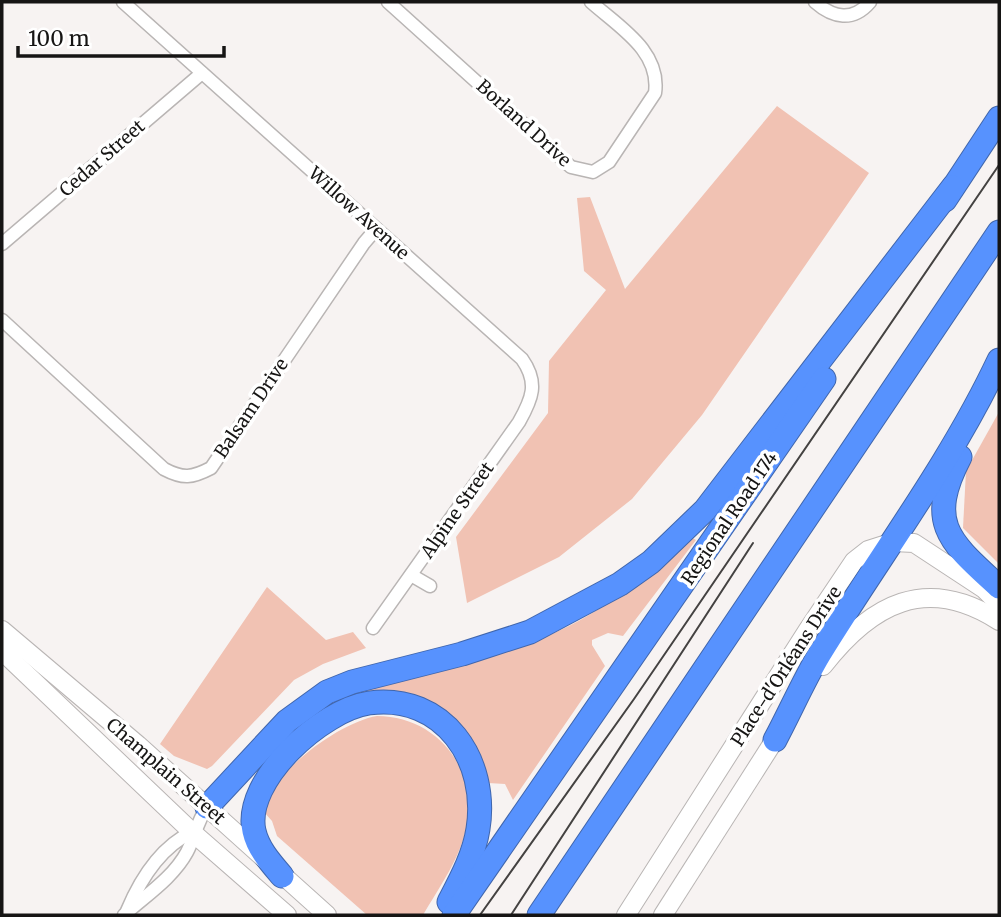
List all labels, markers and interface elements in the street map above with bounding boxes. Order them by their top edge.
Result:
scale bar [18,14,224,58]
text: 100 m [28,25,90,52]
street label: Borland Drive [472,74,576,172]
street label: Cedar Street [55,115,149,201]
street label: Willow Avenue [303,161,414,264]
street label: Balsam Drive [209,354,293,462]
street label: Regional Road 174 [676,447,782,589]
street label: Alpine Street [415,457,499,563]
street label: Place-d'Orléans Drive [726,582,846,750]
street label: Champlain Street [102,713,230,829]

